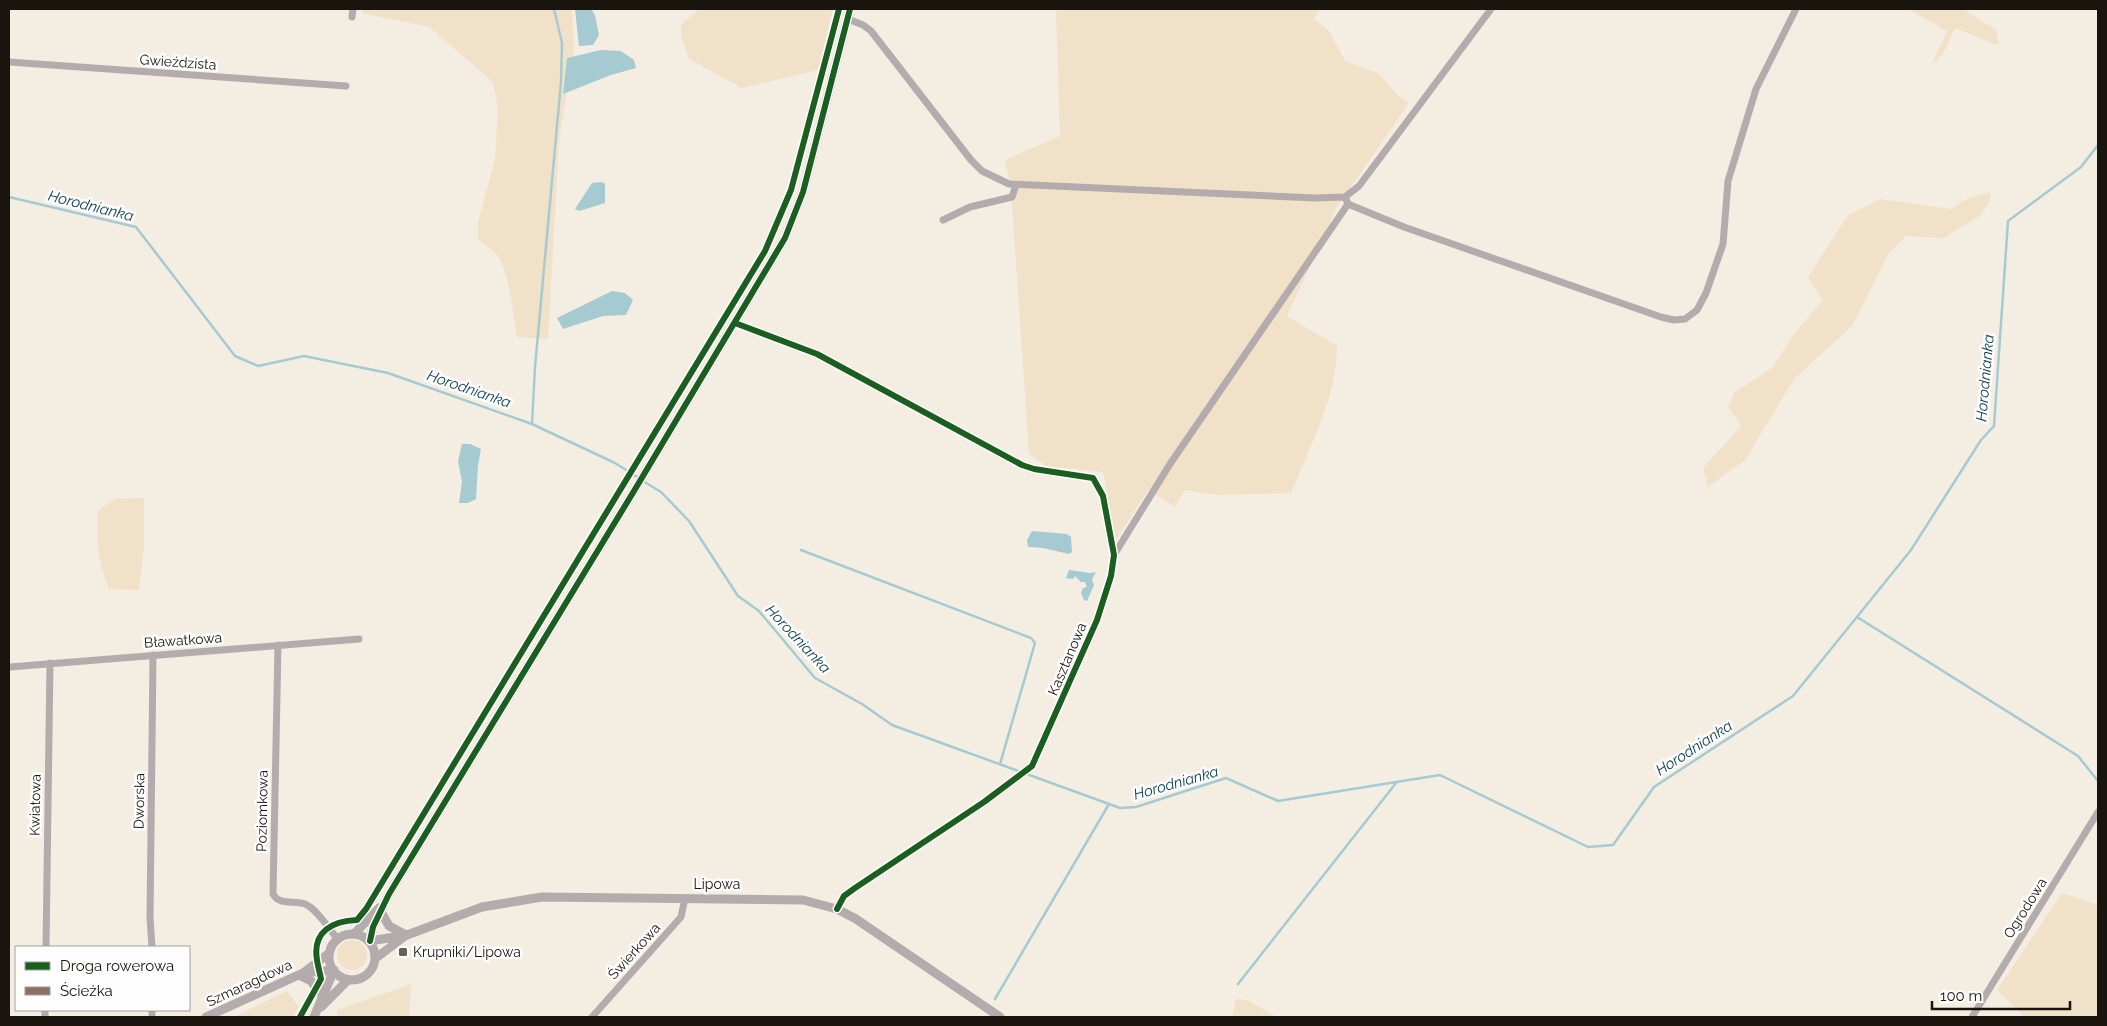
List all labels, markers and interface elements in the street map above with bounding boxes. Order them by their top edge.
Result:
street label: Gwieździsta [139,51,217,73]
water label: Horodnianka [46,187,136,225]
water label: Horodnianka [1972,334,1998,422]
water label: Horodnianka [425,366,513,412]
water label: Horodnianka [762,601,834,677]
street label: Kasztanowa [1044,620,1090,698]
street label: Bławatkowa [143,629,223,651]
water label: Horodnianka [1652,717,1736,779]
water label: Horodnianka [1131,762,1221,804]
street label: Poziomkowa [253,770,271,852]
street label: Dworska [131,773,147,829]
street label: Kwiatowa [26,774,44,836]
street label: Ogrodowa [2000,875,2050,941]
street label: Lipowa [694,876,740,892]
street label: Świerkowa [604,919,663,982]
place label: Krupniki/Lipowa [413,944,521,960]
legend [15,946,190,1011]
marker: Krupniki/Lipowa [397,946,409,958]
street label: Szmaragdowa [204,956,294,1010]
text: Droga rowerowa [60,957,174,975]
scale bar [1932,978,2070,1010]
text: Ścieżka [60,982,113,1000]
text: 100 m [1940,987,1982,1005]

